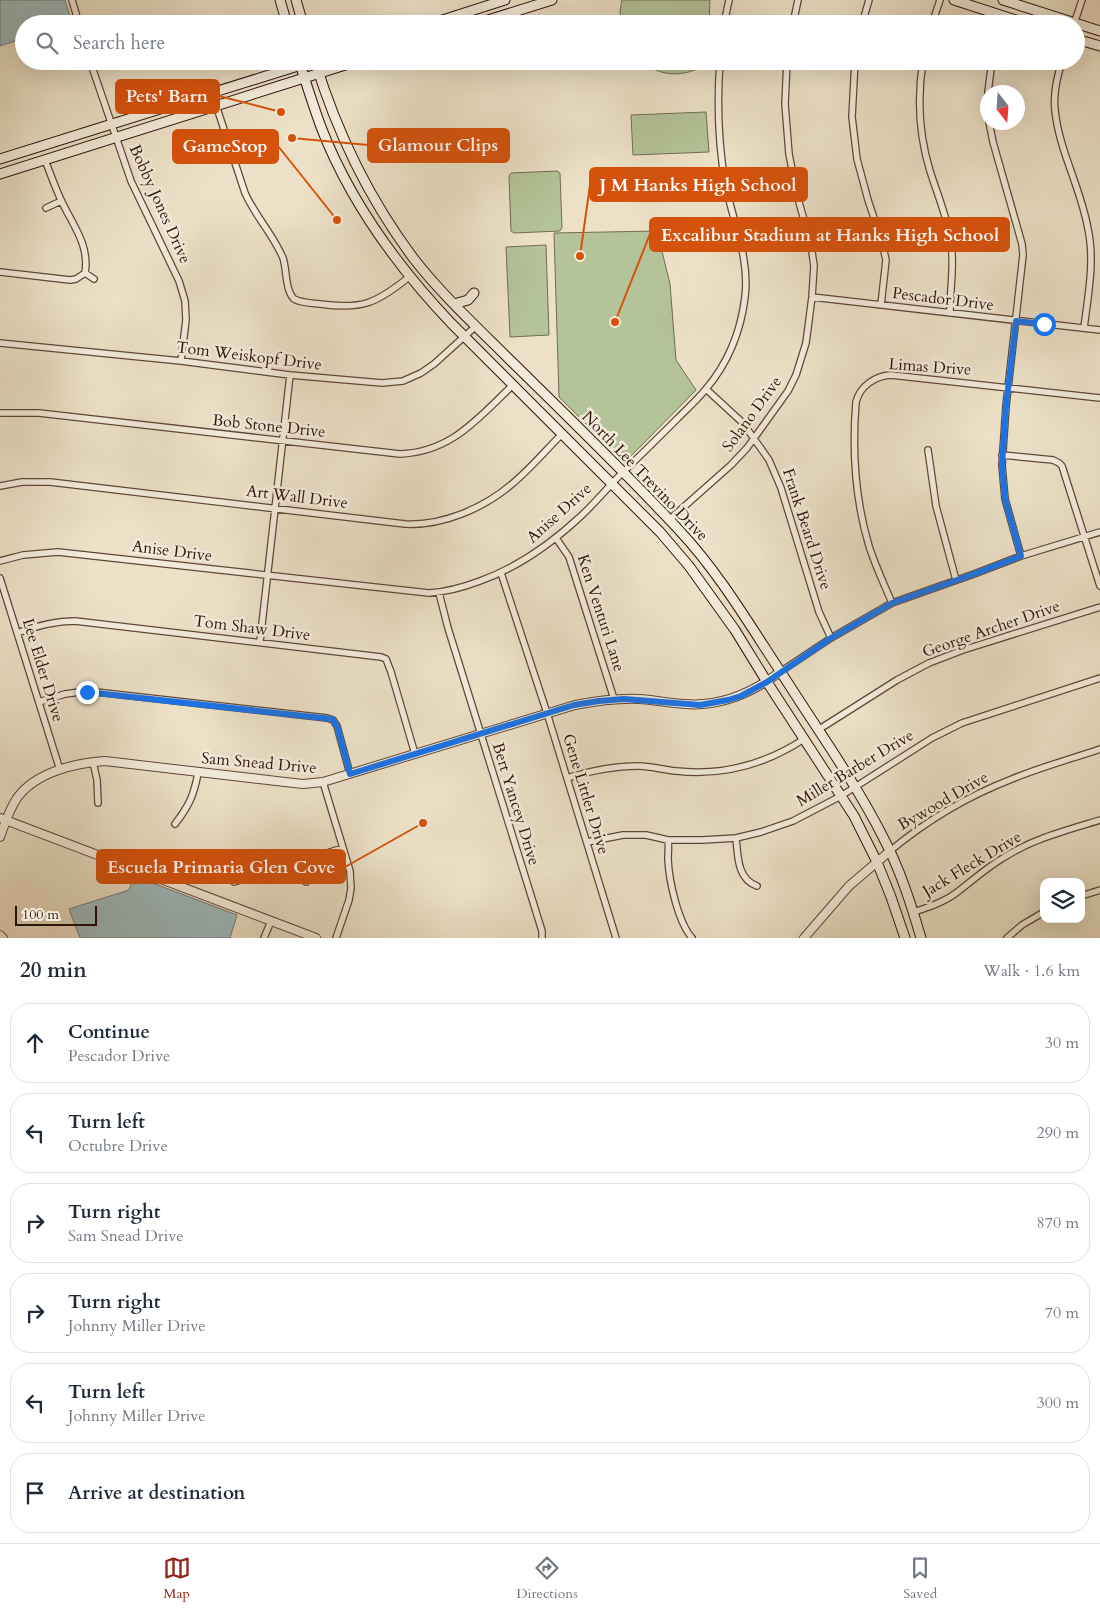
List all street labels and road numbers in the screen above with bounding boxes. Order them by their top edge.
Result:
street label: Bobby Jones Drive [124,141,196,267]
street label: Pescador Drive [891,282,995,316]
street label: Tom Weiskopf Drive [175,336,323,376]
street label: Limas Drive [888,353,972,381]
street label: Solano Drive [717,372,787,456]
street label: North Lee Trevino Drive [577,406,713,546]
street label: Bob Stone Drive [211,409,327,443]
street label: Frank Beard Drive [777,466,837,592]
street label: Anise Drive [522,478,596,548]
street label: Art Wall Drive [245,480,349,514]
street label: Anise Drive [131,535,213,567]
street label: Ken Venturi Lane [572,552,630,674]
street label: George Archer Drive [919,595,1063,663]
street label: Tom Shaw Drive [192,610,312,646]
street label: Lee Elder Drive [17,616,69,724]
street label: Miller Barber Drive [792,724,918,812]
street label: Gene Littler Drive [557,731,615,857]
street label: Bert Yancey Drive [487,740,545,868]
street label: Sam Snead Drive [200,747,318,779]
street label: Bywood Drive [894,766,992,836]
street label: Jack Fleck Drive [917,826,1026,903]

